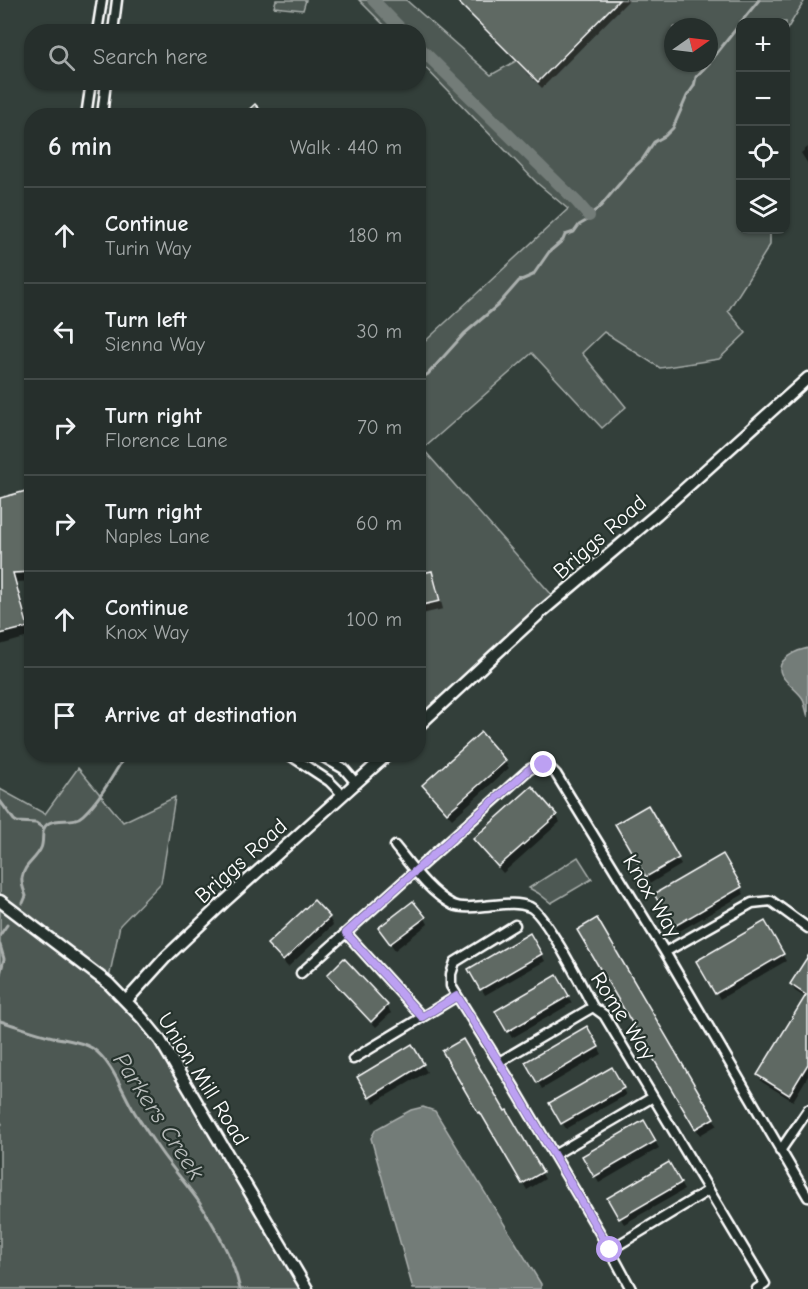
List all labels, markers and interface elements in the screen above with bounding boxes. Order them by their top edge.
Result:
north arrow [664,18,718,72]
map controls [736,18,790,234]
button: + [736,18,790,72]
search box [24,24,426,90]
icon: search [45,41,78,74]
text: Search here [93,44,208,70]
button: − [736,72,790,126]
button: locate [736,126,790,180]
text: 6 min [48,132,112,162]
text: Walk · 440 m [290,136,402,159]
button: layers [736,180,790,234]
text: Continue [105,211,188,237]
icon: ahead [48,219,81,252]
text: 180 m [348,224,402,247]
text: Turin Way [105,237,191,260]
text: Turn left [105,307,187,333]
icon: left [48,315,81,348]
text: 30 m [356,320,402,343]
text: Sienna Way [105,333,205,356]
text: Turn right [105,403,202,429]
icon: right [48,411,81,444]
text: 70 m [357,416,402,439]
text: Florence Lane [105,429,228,452]
street label: Briggs Road [548,490,652,584]
text: Turn right [105,499,202,525]
icon: right [48,507,81,540]
text: 60 m [356,512,402,535]
text: Naples Lane [105,525,210,548]
text: Continue [105,595,188,621]
icon: ahead [48,603,81,636]
text: 100 m [347,608,402,631]
text: Knox Way [105,621,189,644]
icon: arrive [48,699,81,732]
text: Arrive at destination [105,702,297,728]
route end [530,751,556,777]
street label: Briggs Road [190,813,292,909]
street label: Knox Way [617,850,687,942]
street label: Rome Way [585,967,661,1065]
street label: Union Mill Road [152,1008,254,1150]
water label: Parkers Creek [108,1047,211,1185]
route start [596,1236,622,1262]

